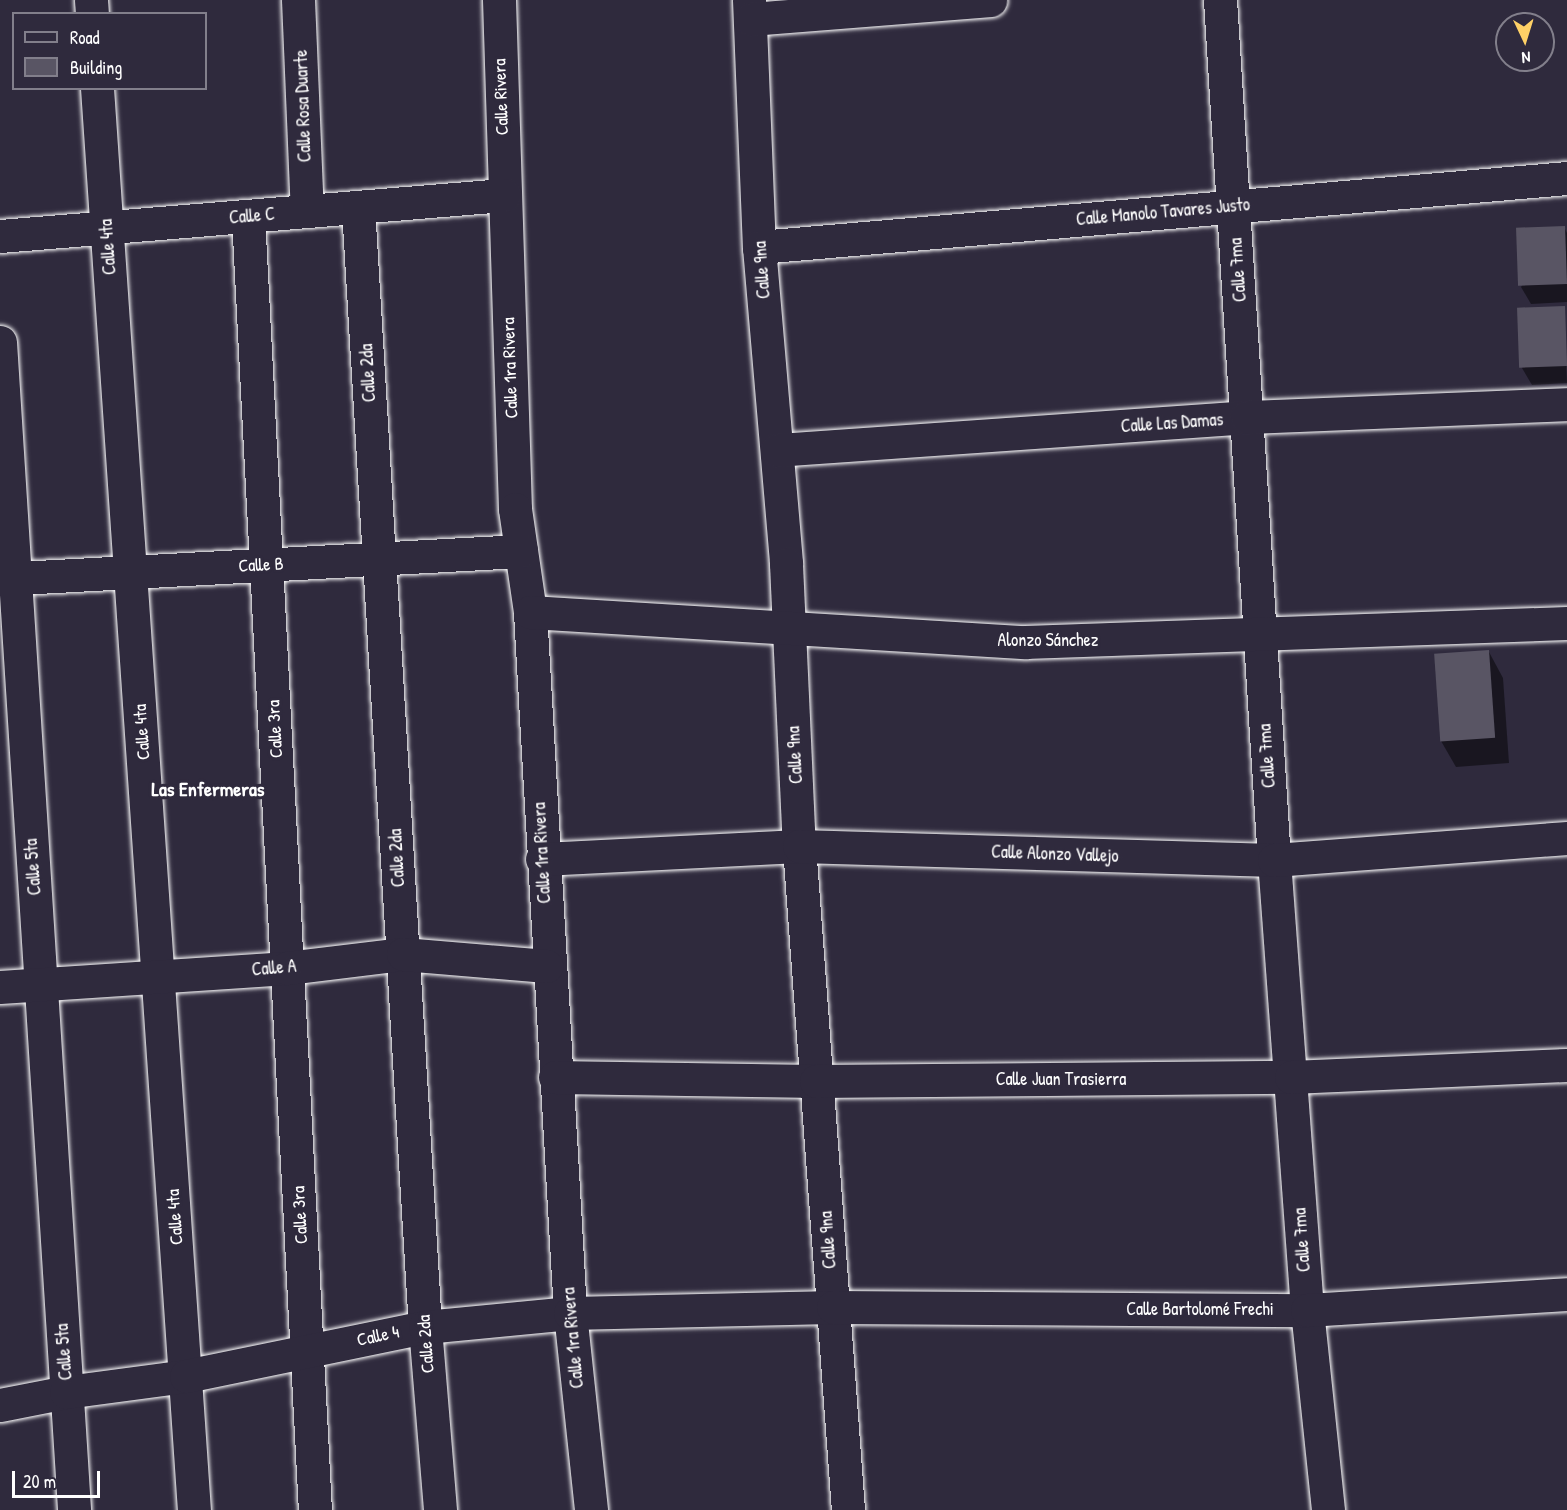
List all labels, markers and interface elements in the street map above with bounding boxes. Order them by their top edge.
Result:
legend [12,12,207,90]
north arrow [1495,12,1555,72]
text: Road [70,25,100,50]
text: N [1521,47,1531,69]
street label: Calle Rosa Duarte [290,49,316,163]
text: Building [70,55,122,80]
street label: Calle Rivera [489,58,513,136]
street label: Calle Manolo Tavares Justo [1075,194,1251,230]
street label: Calle C [228,203,276,229]
street label: Calle 4ta [95,218,121,276]
street label: Calle 7ma [1225,237,1251,303]
street label: Calle 9na [749,240,775,300]
street label: Calle 1ra Rivera [497,317,523,419]
street label: Calle 2da [356,343,380,403]
street label: Calle Las Damas [1120,409,1224,437]
street label: Calle B [238,553,284,577]
street label: Alonzo Sánchez [998,629,1098,651]
street label: Calle 3ra [263,699,287,759]
street label: Calle 4ta [129,703,155,761]
street label: Calle 7ma [1254,723,1280,789]
street label: Calle 9na [783,726,807,784]
district label: Las Enfermeras [151,776,265,800]
street label: Calle 1ra Rivera [529,802,555,904]
street label: Calle 2da [385,828,409,888]
street label: Calle 5ta [20,838,46,896]
street label: Calle Alonzo Vallejo [991,841,1119,867]
street label: Calle A [251,955,297,981]
street label: Calle Juan Trasierra [996,1068,1126,1090]
street label: Calle 3ra [288,1185,312,1245]
street label: Calle 4ta [162,1188,188,1246]
street label: Calle 7ma [1289,1207,1315,1273]
street label: Calle 9na [815,1210,841,1270]
street label: Calle 1ra Rivera [558,1287,588,1389]
street label: Calle Bartolomé Frechi [1126,1298,1274,1320]
street label: Calle 2da [413,1314,439,1374]
street label: Calle 4 [355,1321,401,1351]
street label: Calle 5ta [51,1323,77,1381]
scale bar [15,1459,104,1497]
text: 20 m [23,1469,56,1494]

